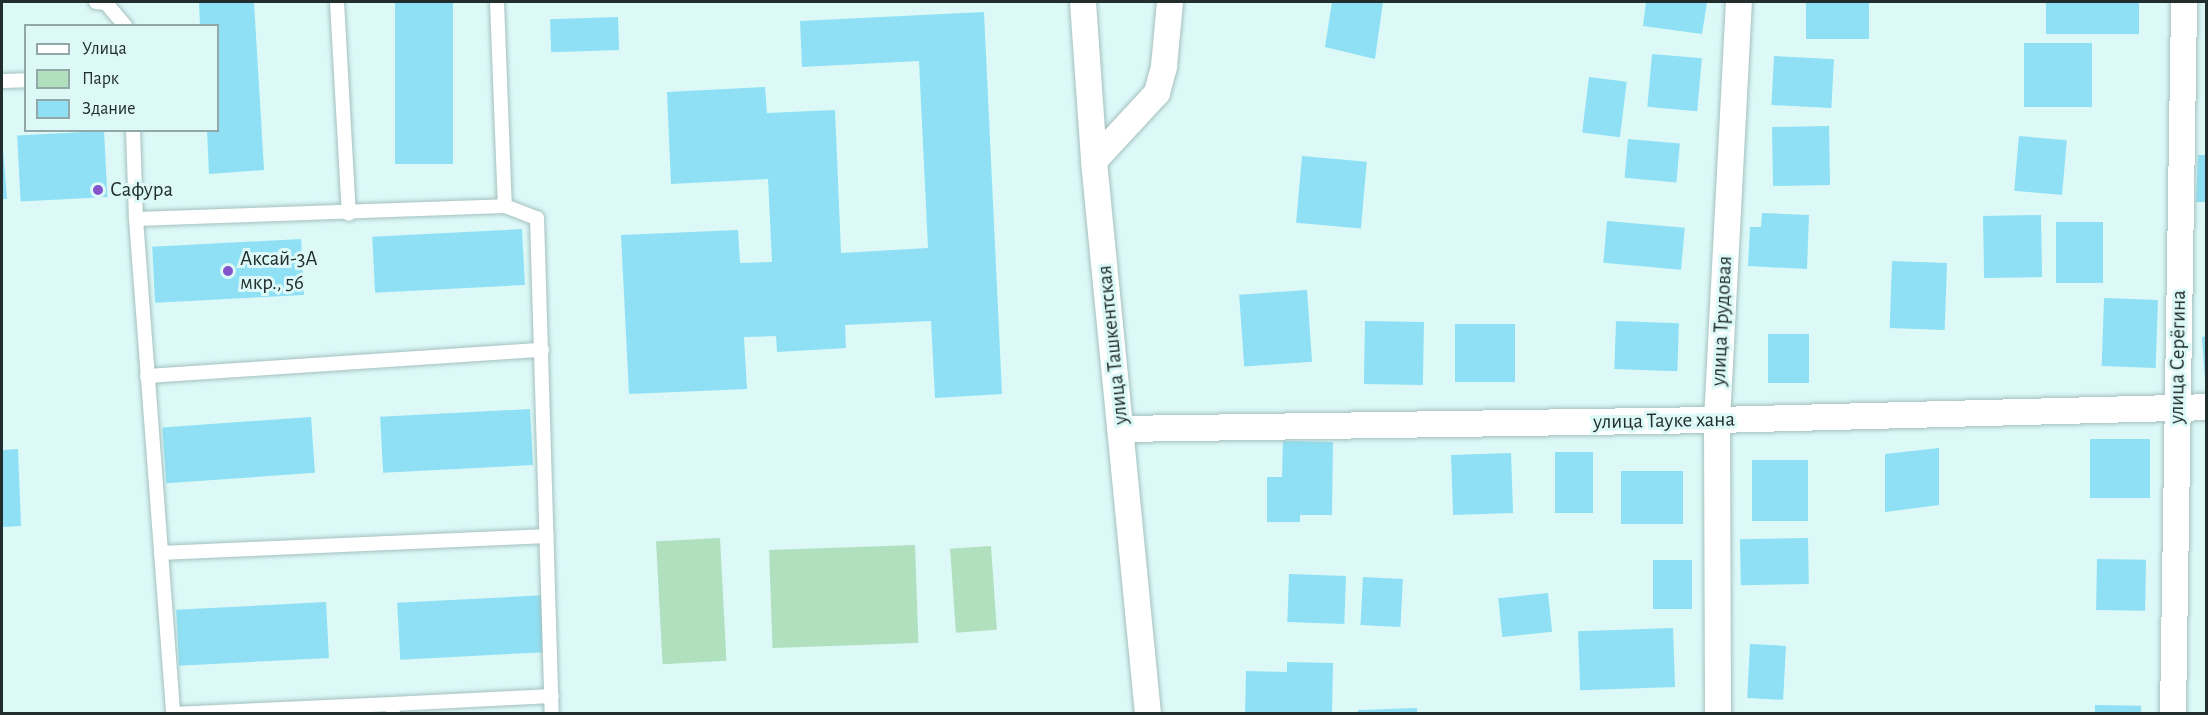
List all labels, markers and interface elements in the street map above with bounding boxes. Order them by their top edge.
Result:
legend [24,24,219,132]
text: Улица [82,40,127,58]
text: Парк [82,70,119,88]
text: Здание [82,100,136,118]
place label: Сафура [110,177,173,203]
marker: Сафура [91,183,105,197]
place label: Аксай-3А мкр., 56 [240,246,318,296]
street label: улица Трудовая [1706,255,1738,387]
marker: Аксай-3А мкр., 56 [221,264,235,278]
street label: улица Ташкентская [1092,264,1134,426]
street label: улица Серёгина [2164,290,2192,424]
street label: улица Тауке хана [1593,407,1735,435]

